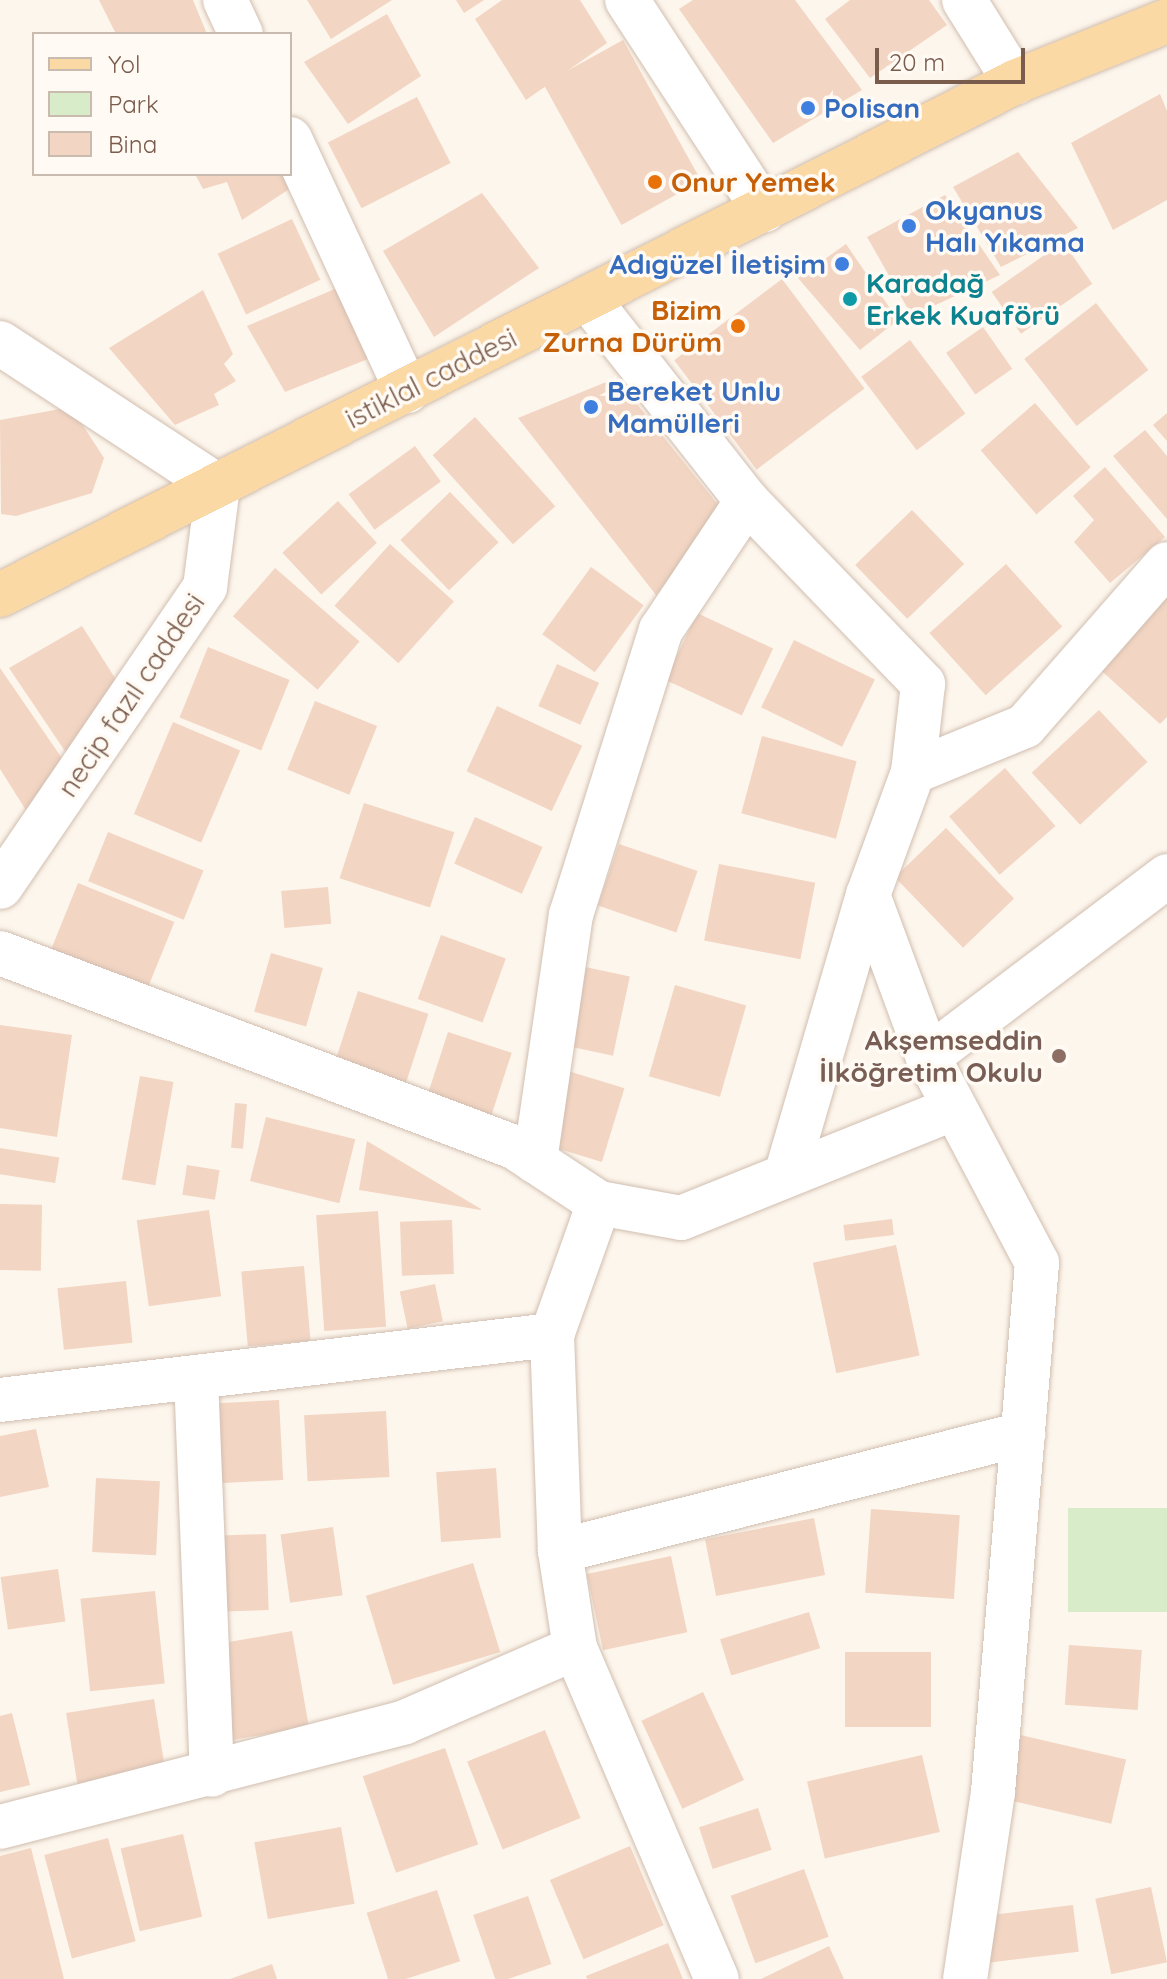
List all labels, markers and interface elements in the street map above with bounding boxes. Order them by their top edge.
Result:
legend [32,32,292,176]
scale bar [879,32,1029,82]
text: 20 m [889,47,945,77]
text: Yol [108,49,140,79]
text: Park [108,89,159,119]
place label: Polisan [824,91,920,125]
marker: Polisan [799,99,817,117]
text: Bina [108,129,157,159]
place label: Onur Yemek [671,165,836,199]
marker: Onur Yemek [646,173,664,191]
place label: Okyanus Halı Yıkama [925,193,1085,259]
marker: Okyanus Halı Yıkama [900,217,918,235]
place label: Adıgüzel İletişim [609,247,826,281]
marker: Adıgüzel İletişim [833,255,851,273]
place label: Karadağ Erkek Kuaförü [866,266,1060,332]
marker: Karadağ Erkek Kuaförü [841,290,859,308]
place label: Bizim Zurna Dürüm [542,293,722,359]
marker: Bizim Zurna Dürüm [729,317,747,335]
street label: istiklal caddesi [340,321,522,435]
place label: Bereket Unlu Mamülleri [607,374,781,440]
marker: Bereket Unlu Mamülleri [582,398,600,416]
street label: necip fazıl caddesi [51,587,211,803]
place label: Akşemseddin İlköğretim Okulu [819,1023,1043,1089]
marker: Akşemseddin İlköğretim Okulu [1050,1047,1068,1065]

